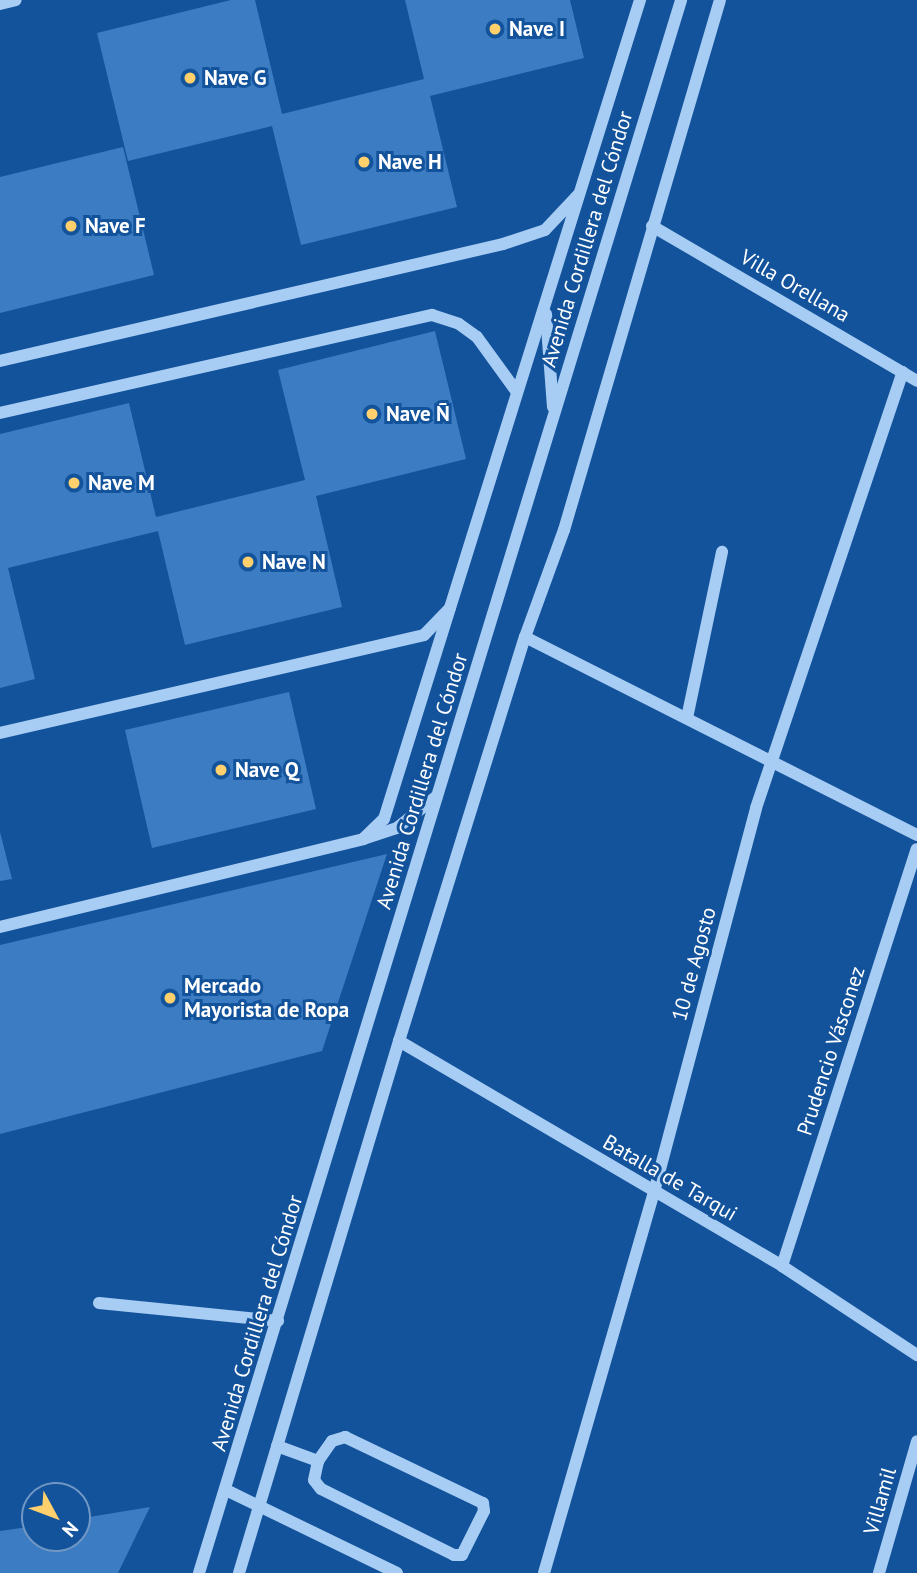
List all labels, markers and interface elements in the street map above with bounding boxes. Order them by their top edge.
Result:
place label: Nave I [509,16,565,42]
marker: Nave I [487,21,503,37]
place label: Nave G [204,65,267,91]
marker: Nave G [182,70,198,86]
street label: Avenida Cordillera del Cóndor [536,108,638,370]
place label: Nave H [378,149,442,175]
marker: Nave H [356,154,372,170]
place label: Nave F [85,213,146,239]
marker: Nave F [63,218,79,234]
street label: Villa Orellana [736,244,854,328]
place label: Nave Ñ [386,401,450,427]
marker: Nave Ñ [364,406,380,422]
place label: Nave M [88,470,155,496]
marker: Nave M [66,475,82,491]
place label: Nave N [262,549,326,575]
marker: Nave N [240,554,256,570]
street label: Avenida Cordillera del Cóndor [371,650,473,912]
place label: Nave Q [235,757,299,783]
marker: Nave Q [213,762,229,778]
street label: 10 de Agosto [667,904,721,1024]
street label: Prudencio Vásconez [792,963,870,1139]
place label: Mercado Mayorista de Ropa [184,973,349,1023]
marker: Mercado Mayorista de Ropa [162,990,178,1006]
street label: Batalla de Tarqui [598,1129,742,1227]
street label: Avenida Cordillera del Cóndor [206,1192,308,1454]
street label: Villamil [858,1464,902,1538]
north arrow [21,1482,91,1552]
text: N [57,1517,83,1542]

